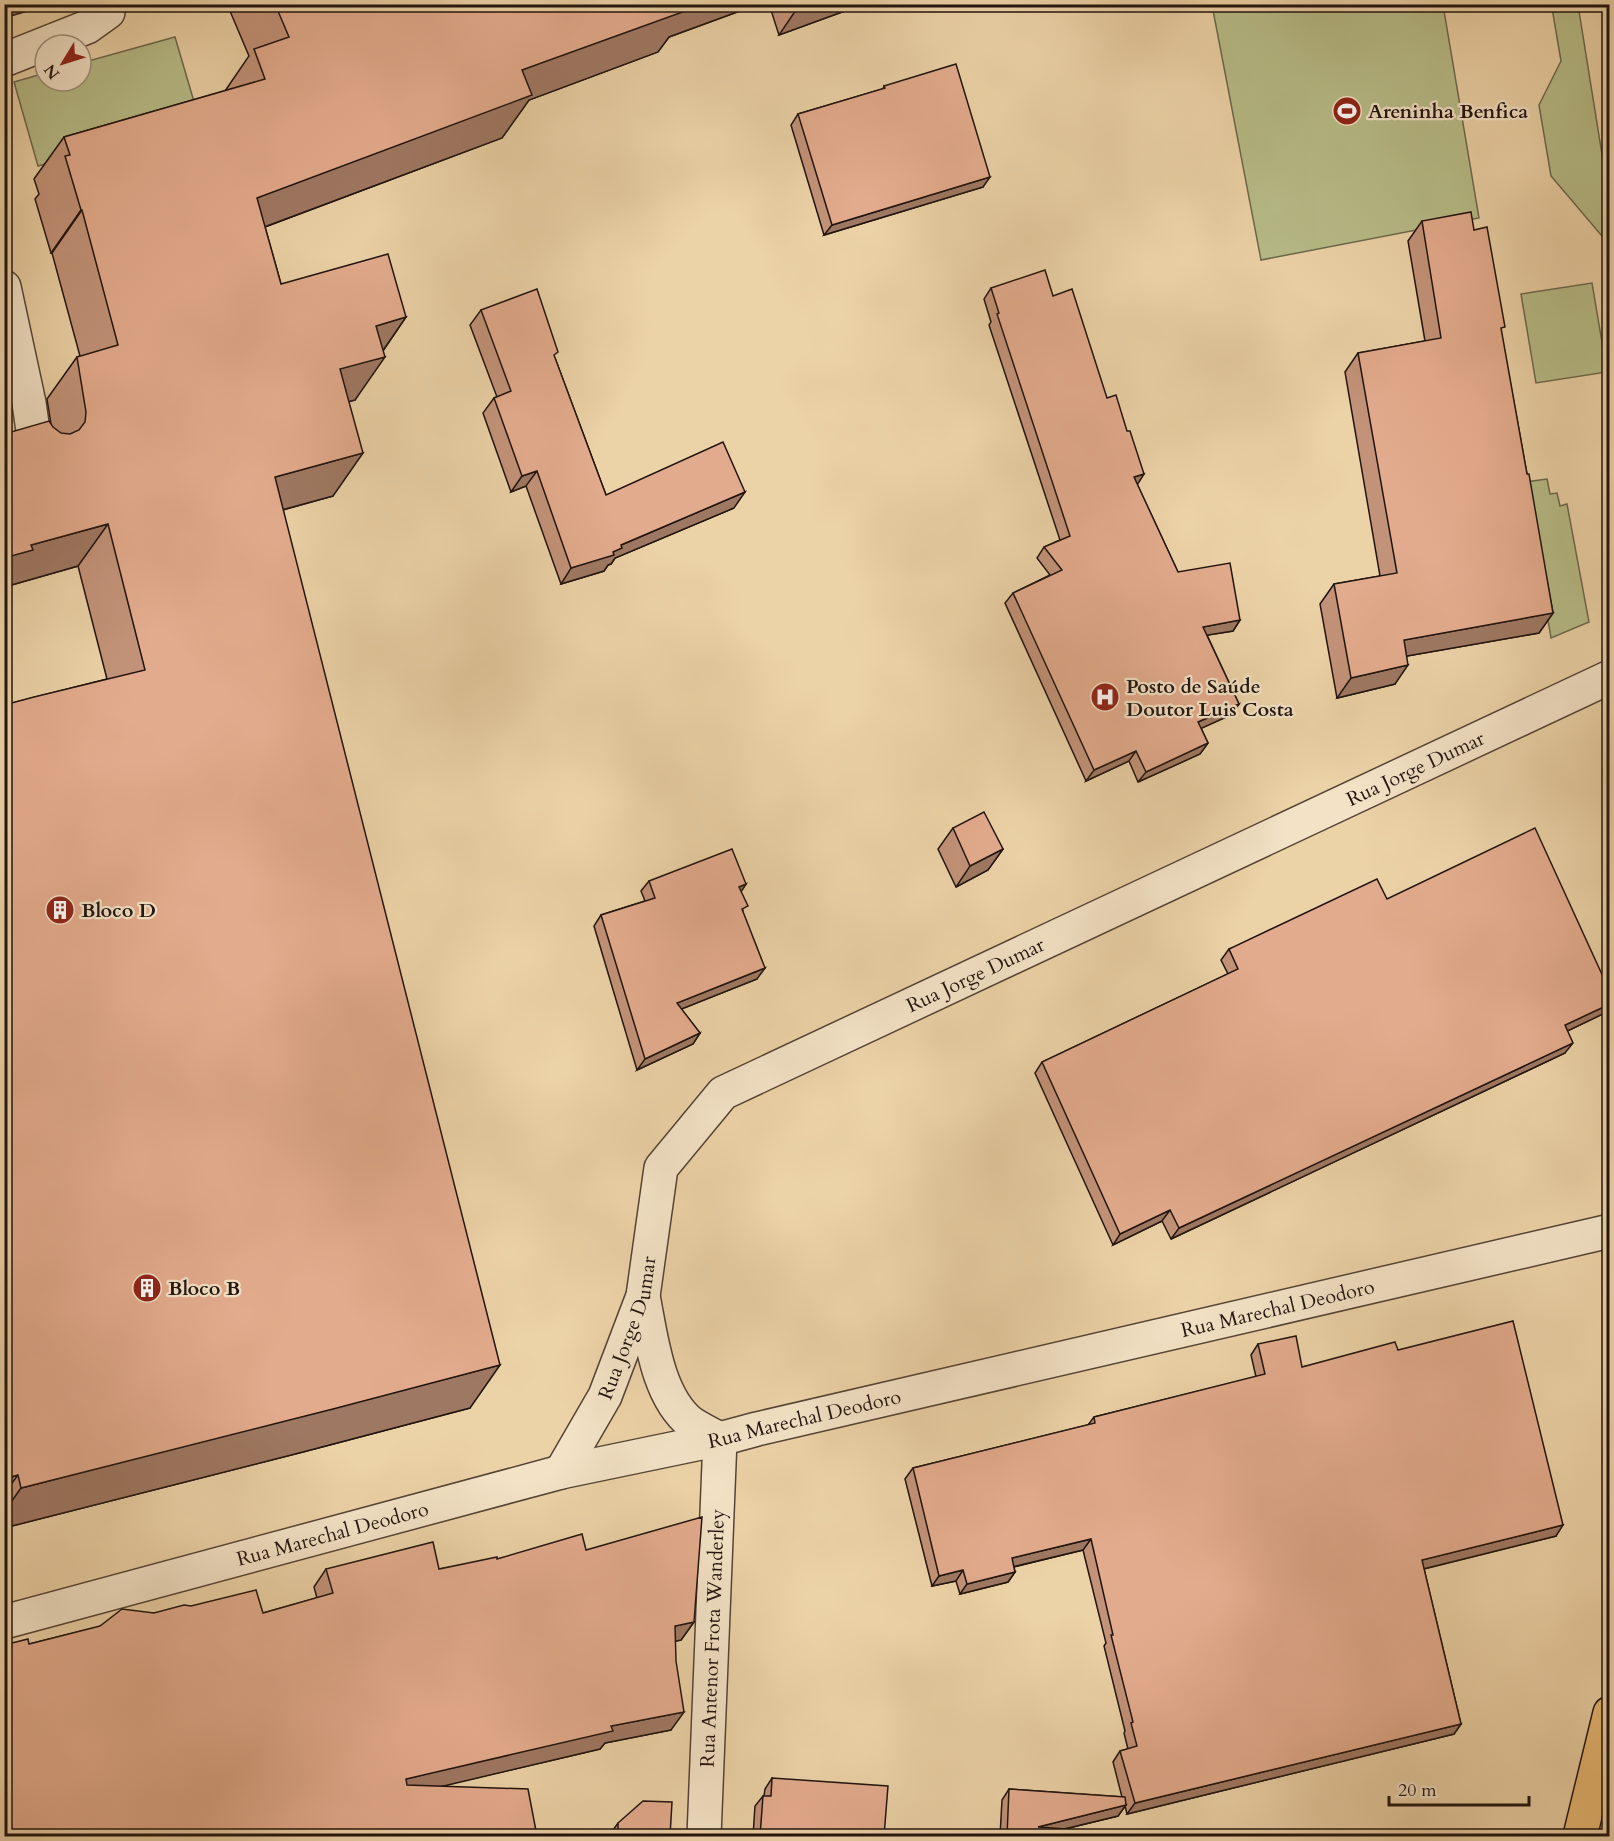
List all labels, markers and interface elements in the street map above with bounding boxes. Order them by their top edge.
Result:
north arrow [33,33,93,93]
text: N [39,59,65,84]
sports icon: Areninha Benfica [1331,95,1363,127]
place label: Areninha Benfica [1368,98,1528,125]
place label: Posto de Saúde Doutor Luis Costa [1126,673,1294,723]
hospital icon: Posto de Saúde Doutor Luis Costa [1089,681,1121,713]
street label: Rua Jorge Dumar [1342,725,1490,813]
building icon: Bloco D [44,894,76,926]
place label: Bloco D [81,897,156,924]
street label: Rua Jorge Dumar [902,931,1050,1019]
street label: Rua Jorge Dumar [592,1254,663,1403]
building icon: Bloco B [131,1272,163,1304]
street label: Rua Marechal Deodoro [1178,1273,1377,1344]
place label: Bloco B [168,1275,240,1302]
street label: Rua Marechal Deodoro [706,1383,904,1455]
street label: Rua Marechal Deodoro [233,1495,432,1573]
street label: Rua Antenor Frota Wanderley [694,1508,731,1768]
scale bar [1389,1769,1528,1807]
text: 20 m [1398,1778,1437,1803]

